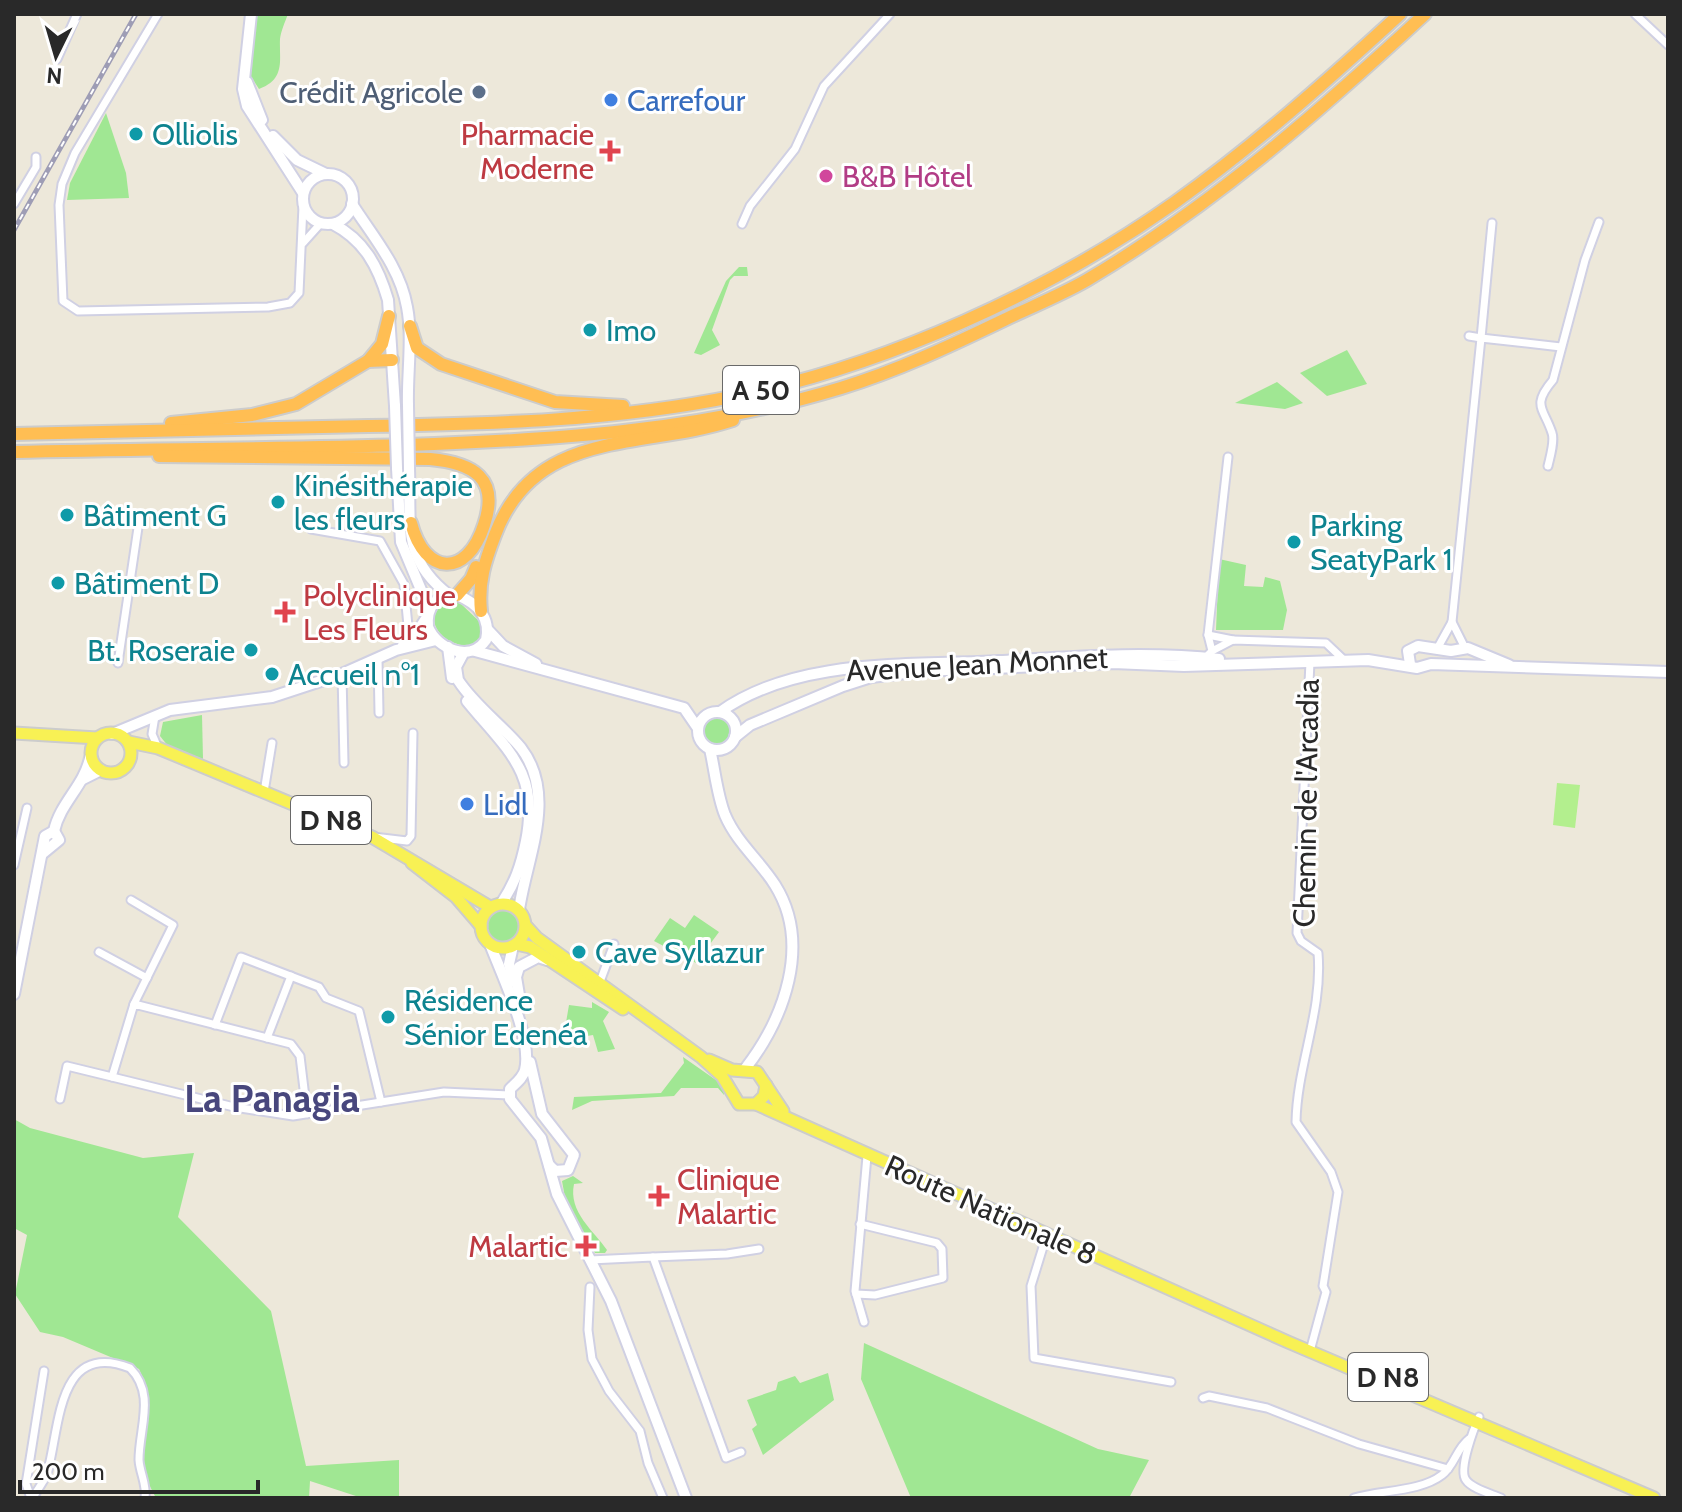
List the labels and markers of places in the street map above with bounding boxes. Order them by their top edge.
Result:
place label: Crédit Agricole [279,74,463,111]
place label: Carrefour [627,82,746,119]
marker: Crédit Agricole [470,83,488,101]
marker: Carrefour [602,91,620,109]
place label: Olliolis [152,116,238,153]
place label: Pharmacie Moderne [461,116,594,187]
marker: Olliolis [127,125,145,143]
marker: Pharmacie Moderne [601,142,619,160]
place label: B&B Hôtel [842,158,972,195]
marker: B&B Hôtel [817,167,835,185]
place label: Imo [606,312,656,349]
marker: Imo [581,321,599,339]
place label: Kinésithérapie les fleurs [294,467,473,538]
marker: Kinésithérapie les fleurs [269,493,287,511]
place label: Bâtiment G [83,497,227,534]
marker: Bâtiment G [58,506,76,524]
place label: Parking SeatyPark 1 [1310,507,1452,578]
marker: Parking SeatyPark 1 [1285,533,1303,551]
place label: Bâtiment D [74,565,219,602]
marker: Bâtiment D [49,574,67,592]
place label: Polyclinique Les Fleurs [303,577,456,648]
marker: Polyclinique Les Fleurs [274,601,296,623]
place label: Bt. Roseraie [87,632,235,669]
marker: Bt. Roseraie [242,641,260,659]
place label: Accueil n°1 [288,656,420,693]
marker: Accueil n°1 [263,665,281,683]
place label: Lidl [483,786,528,823]
marker: Lidl [458,795,476,813]
place label: Cave Syllazur [595,934,765,971]
marker: Cave Syllazur [570,943,588,961]
place label: Résidence Sénior Edenéa [404,982,588,1053]
marker: Résidence Sénior Edenéa [379,1008,397,1026]
place label: Clinique Malartic [677,1161,780,1232]
marker: Clinique Malartic [648,1185,670,1207]
place label: Malartic [468,1228,568,1265]
marker: Malartic [575,1235,597,1257]

